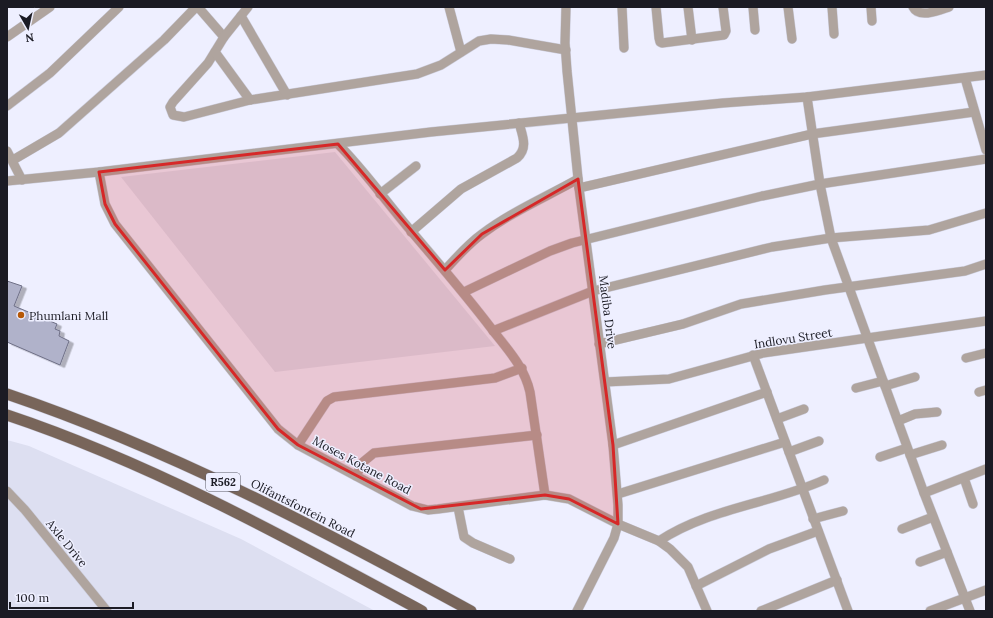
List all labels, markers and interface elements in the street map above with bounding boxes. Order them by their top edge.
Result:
north arrow [8,8,48,48]
text: N [24,30,35,46]
street label: Madiba Drive [596,274,620,350]
place label: Phumlani Mall [29,308,108,323]
marker: Phumlani Mall [16,310,26,320]
street label: Indlovu Street [753,324,834,352]
street label: Moses Kotane Road [310,433,414,497]
road number: R562 [206,473,240,491]
street label: Olifantsfontein Road [248,475,358,541]
street label: Axle Drive [43,515,91,570]
scale bar [10,584,133,610]
text: 100 m [16,590,49,605]

